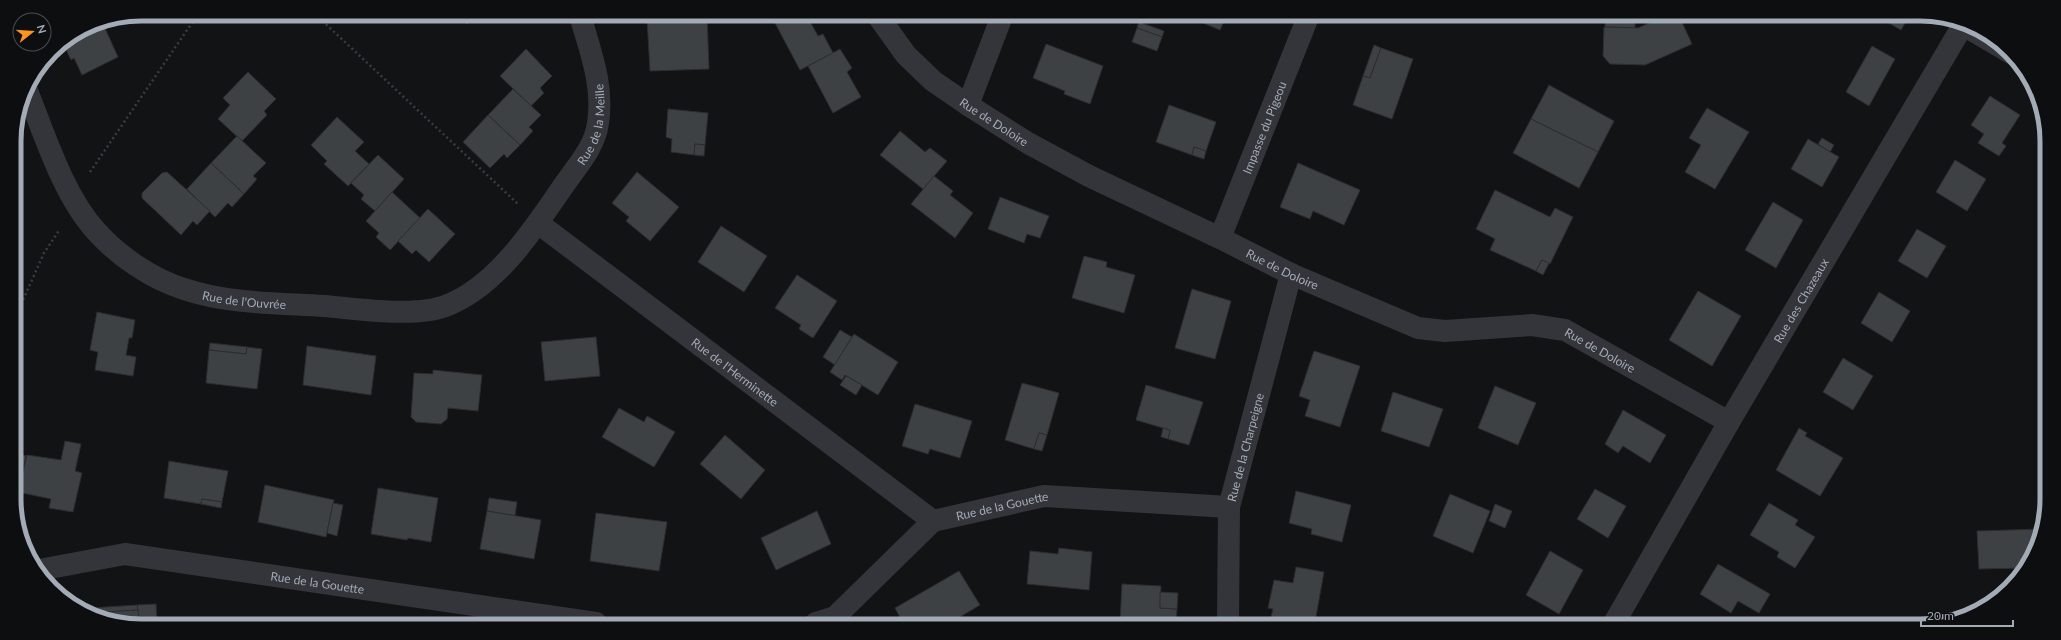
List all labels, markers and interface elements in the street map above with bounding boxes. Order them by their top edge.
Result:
north arrow [12,12,52,52]
text: N [35,23,49,35]
street label: Impasse du Pigeou [1239,79,1289,176]
street label: Rue de la Meille [574,83,607,168]
street label: Rue de Doloire [957,94,1031,149]
street label: Rue de Doloire [1244,245,1321,292]
street label: Rue des Chazeaux [1770,255,1831,345]
street label: Rue de l'Ouvrée [201,287,286,312]
street label: Rue de Doloire [1562,324,1638,375]
street label: Rue de l'Herminette [689,334,782,409]
street label: Rue de la Charpeigne [1223,391,1267,503]
street label: Rue de la Gouette [954,488,1049,523]
street label: Rue de la Gouette [270,568,365,596]
scale bar [1921,602,2013,628]
text: 20 m [1927,608,1954,623]

